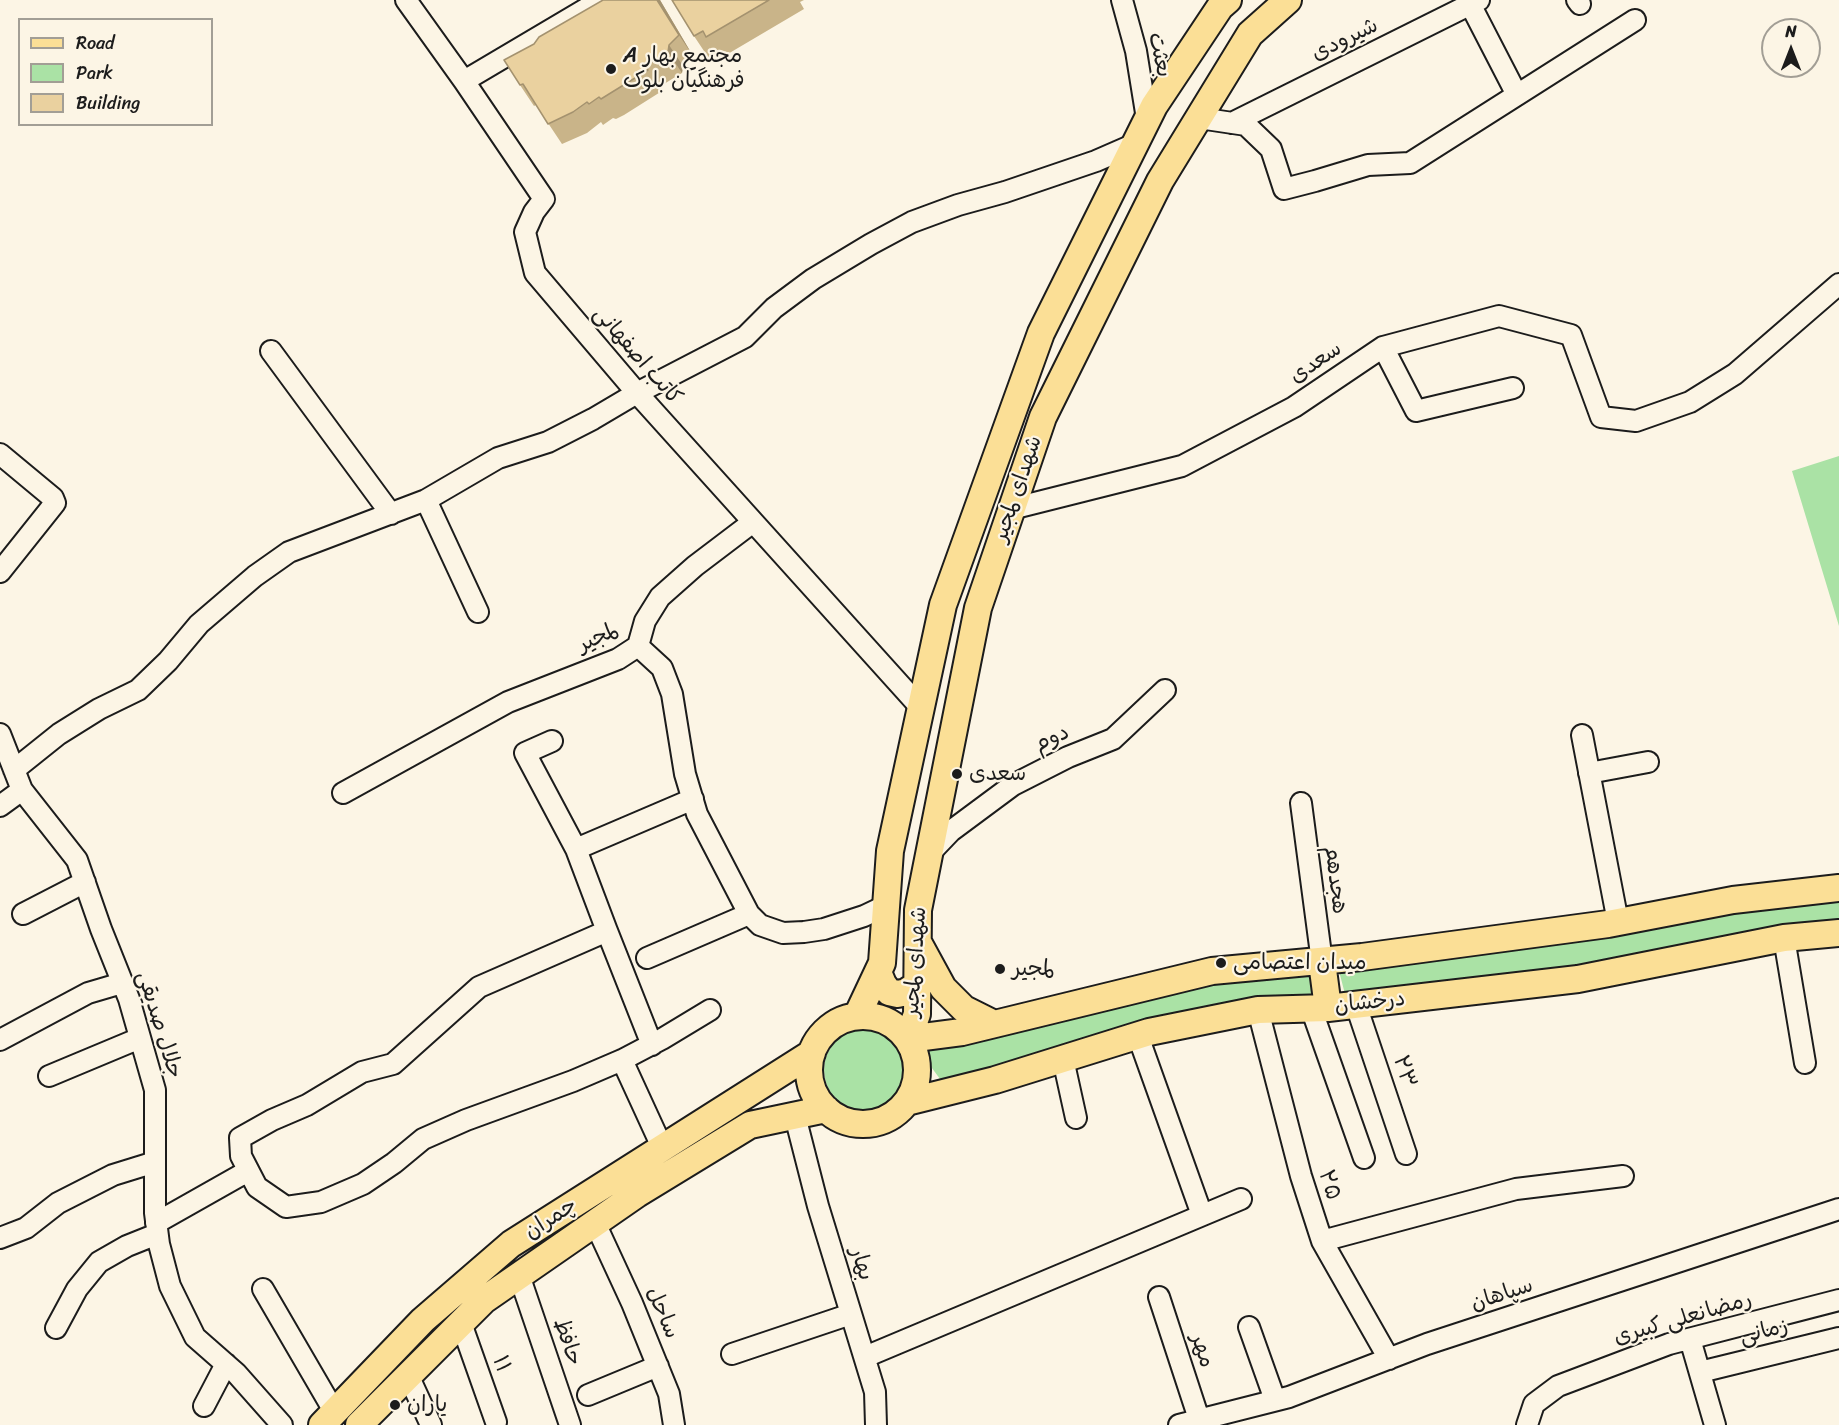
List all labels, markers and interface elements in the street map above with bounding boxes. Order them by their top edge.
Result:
street label: شیرودی [1307,13,1383,67]
text: N [1785,17,1797,46]
legend [18,18,213,126]
north arrow [1761,18,1821,78]
text: Road [76,27,115,59]
street label: بعثت [1141,30,1177,80]
place label: A مجتمع بهار فرهنگیان بلوک [623,43,745,94]
text: Park [76,57,113,89]
marker: A مجتمع بهار فرهنگیان بلوک [604,62,618,76]
text: Building [76,87,140,119]
street label: کاتب اصفهانی [587,301,687,411]
street label: سعدی [1285,336,1347,390]
street label: شهدای لمجیر [987,432,1049,546]
street label: لمجیر [573,617,623,659]
street label: دوم [1030,719,1074,759]
place label: سعدی [969,761,1026,787]
marker: سعدی [950,767,964,781]
street label: هجدهم [1318,844,1352,916]
street label: شهدای لمجیر [899,906,933,1018]
place label: میدان اعتصامی [1233,950,1366,976]
place label: لمجیر [1012,956,1054,982]
marker: میدان اعتصامی [1214,956,1228,970]
marker: لمجیر [993,962,1007,976]
street label: جلال صدیقی [130,968,188,1082]
street label: درخشان [1333,986,1407,1020]
street label: ۲۳ [1386,1052,1422,1092]
street label: ۲۵ [1312,1167,1346,1203]
street label: چمران [520,1192,582,1246]
street label: بهار [843,1244,879,1284]
street label: سپاهان [1468,1273,1536,1317]
street label: ساحل [639,1283,685,1343]
street label: رمضانعلی کبیری [1611,1287,1755,1351]
street label: زمانی [1737,1313,1791,1351]
street label: حافظ [547,1315,587,1369]
street label: مهر [1184,1331,1220,1371]
street label: ۱۱ [486,1352,516,1376]
place label: یاران [407,1392,447,1418]
marker: یاران [388,1398,402,1412]

